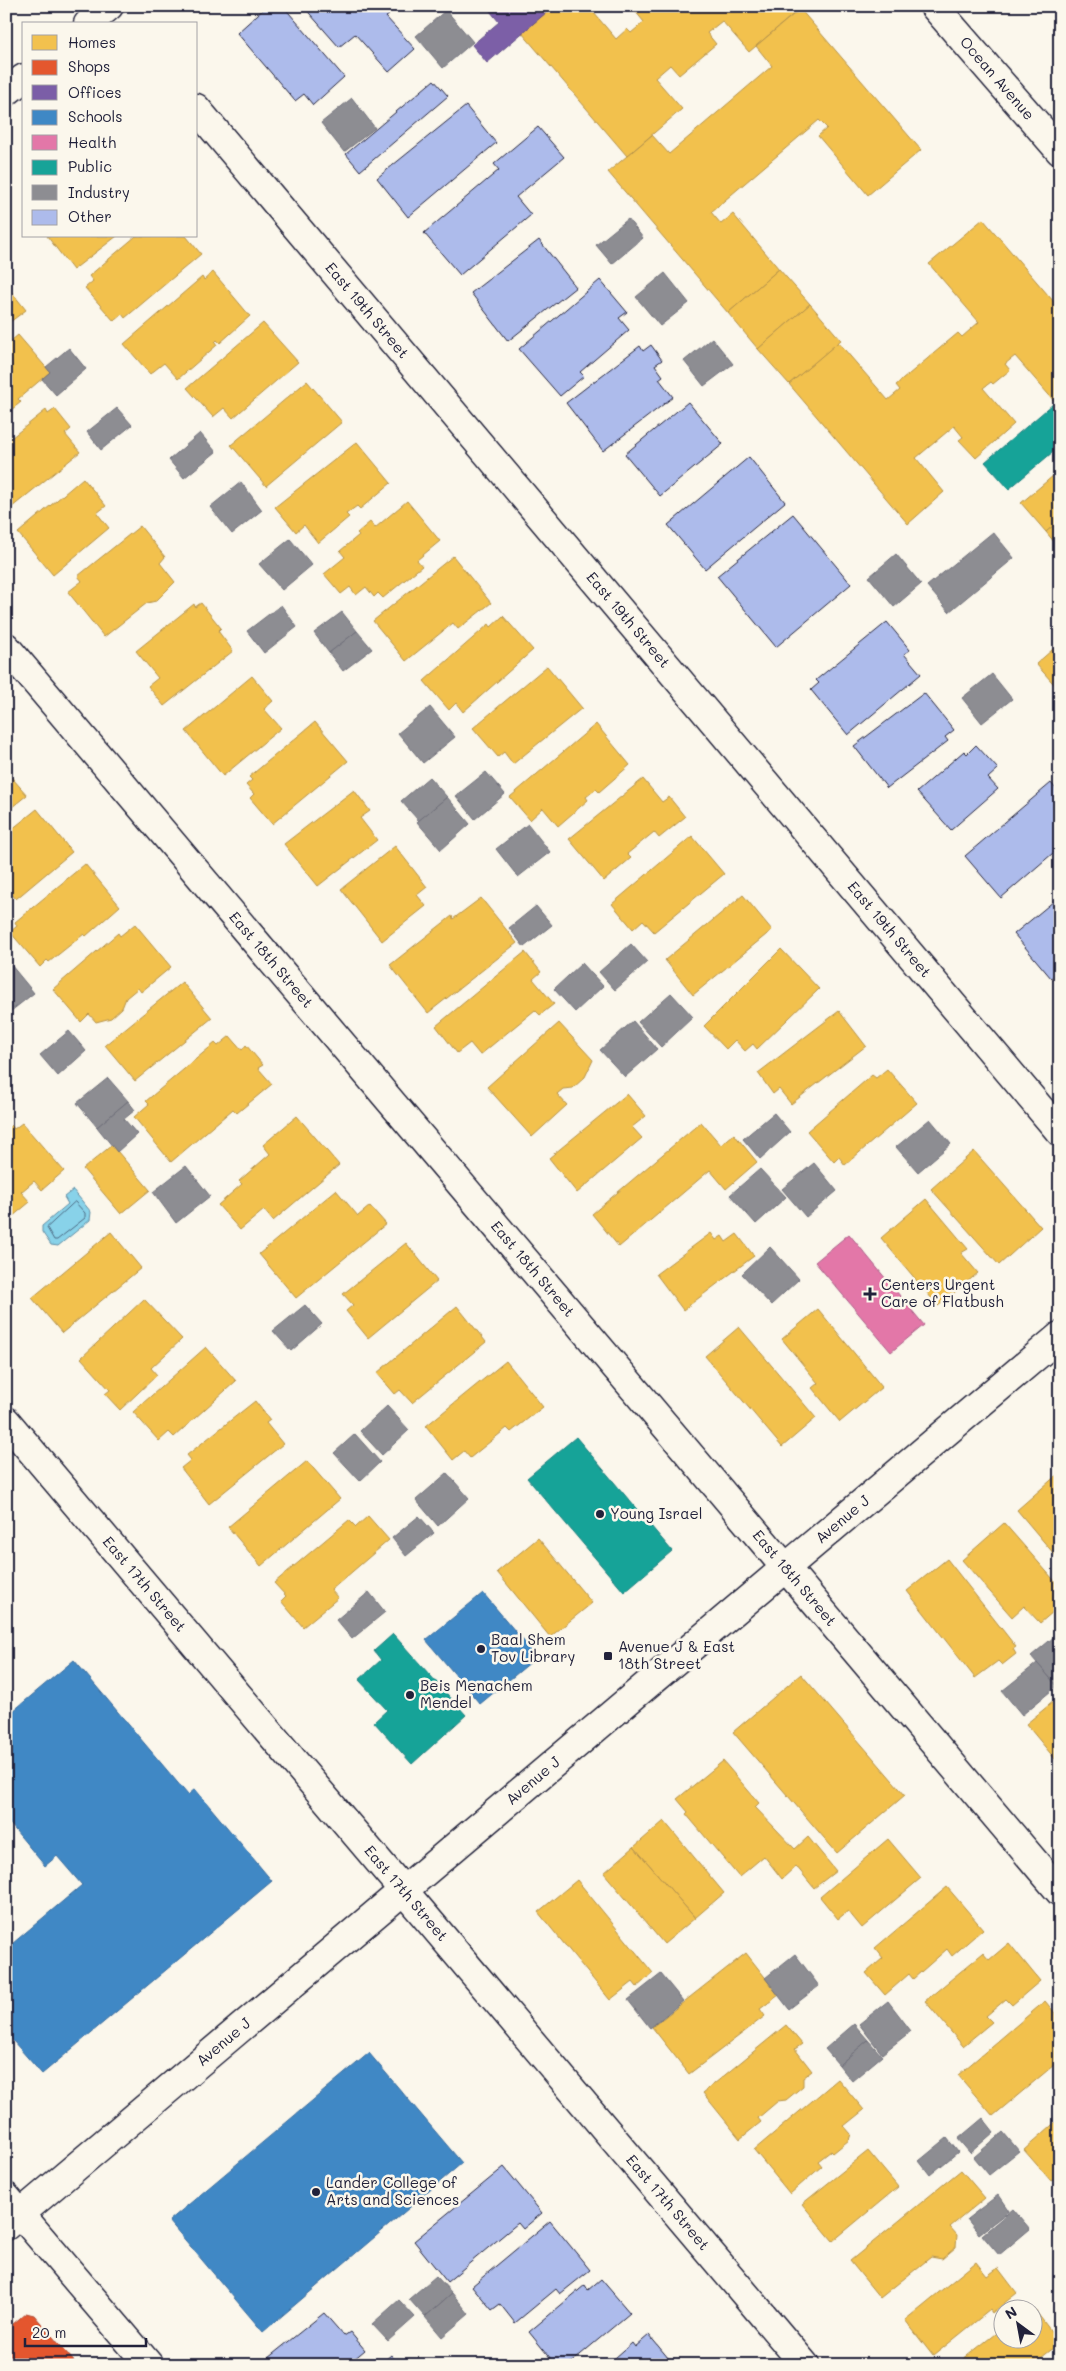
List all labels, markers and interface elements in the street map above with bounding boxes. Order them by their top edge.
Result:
legend [22,22,198,238]
text: Homes [68,32,116,52]
street label: Ocean Avenue [956,32,1040,124]
text: Shops [68,56,110,76]
text: Offices [68,82,122,102]
text: Schools [68,106,123,126]
text: Health [68,132,116,152]
text: Public [68,156,112,176]
text: Industry [68,182,130,202]
text: Other [68,206,112,226]
street label: East 19th Street [321,258,414,362]
street label: East 19th Street [583,567,675,672]
street label: East 19th Street [844,877,936,981]
street label: East 18th Street [225,907,318,1012]
street label: East 18th Street [487,1216,580,1321]
place label: Centers Urgent Care of Flatbush [881,1274,1004,1311]
marker: Centers Urgent Care of Flatbush [863,1287,877,1301]
street label: Avenue J [811,1490,874,1547]
place label: Young Israel [610,1503,703,1523]
marker: Young Israel [594,1508,606,1520]
street label: East 18th Street [749,1525,842,1630]
street label: East 17th Street [99,1532,191,1636]
place label: Baal Shem Tov Library [491,1629,575,1666]
place label: Avenue J & East 18th Street [618,1636,735,1673]
marker: Baal Shem Tov Library [475,1643,487,1655]
marker: Avenue J & East 18th Street [602,1650,614,1662]
place label: Beis Menachem Mendel [420,1675,533,1712]
marker: Beis Menachem Mendel [404,1689,416,1701]
street label: Avenue J [501,1751,564,1809]
street label: East 17th Street [360,1841,453,1945]
street label: Avenue J [192,2012,255,2070]
street label: East 17th Street [622,2150,715,2254]
place label: Lander College of Arts and Sciences [326,2172,459,2209]
marker: Lander College of Arts and Sciences [310,2186,322,2198]
north arrow [994,2298,1044,2348]
text: N [1001,2302,1020,2323]
scale bar [25,2316,146,2348]
text: 20 m [32,2322,66,2342]

